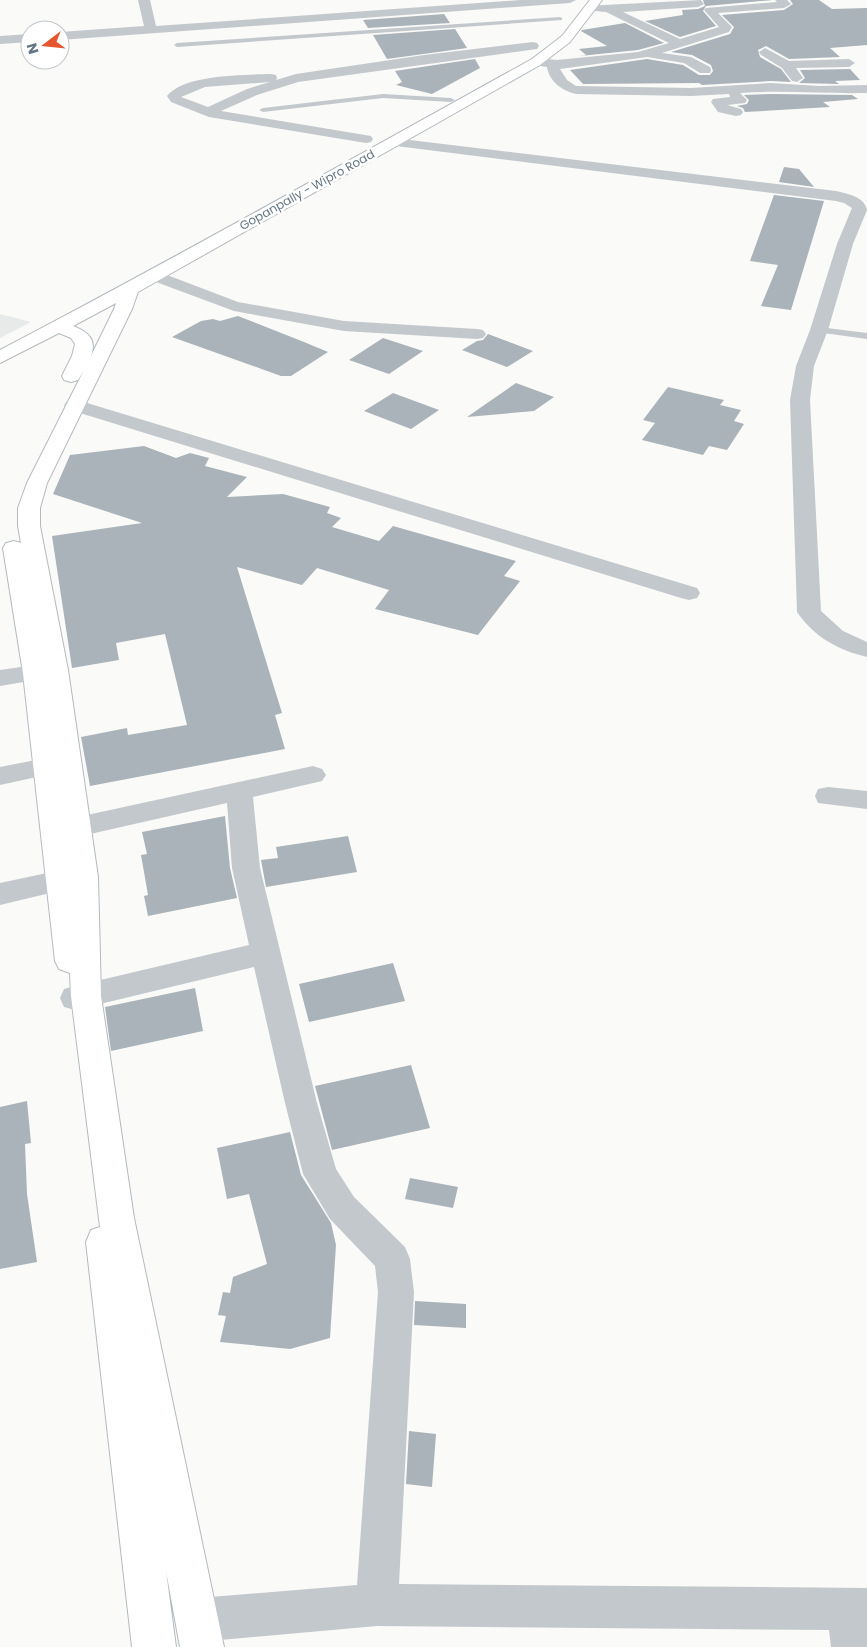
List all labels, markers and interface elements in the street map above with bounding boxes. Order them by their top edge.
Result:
north arrow [20,20,70,70]
text: N [21,41,44,56]
street label: Gopanpally - Wipro Road [236,145,377,234]

